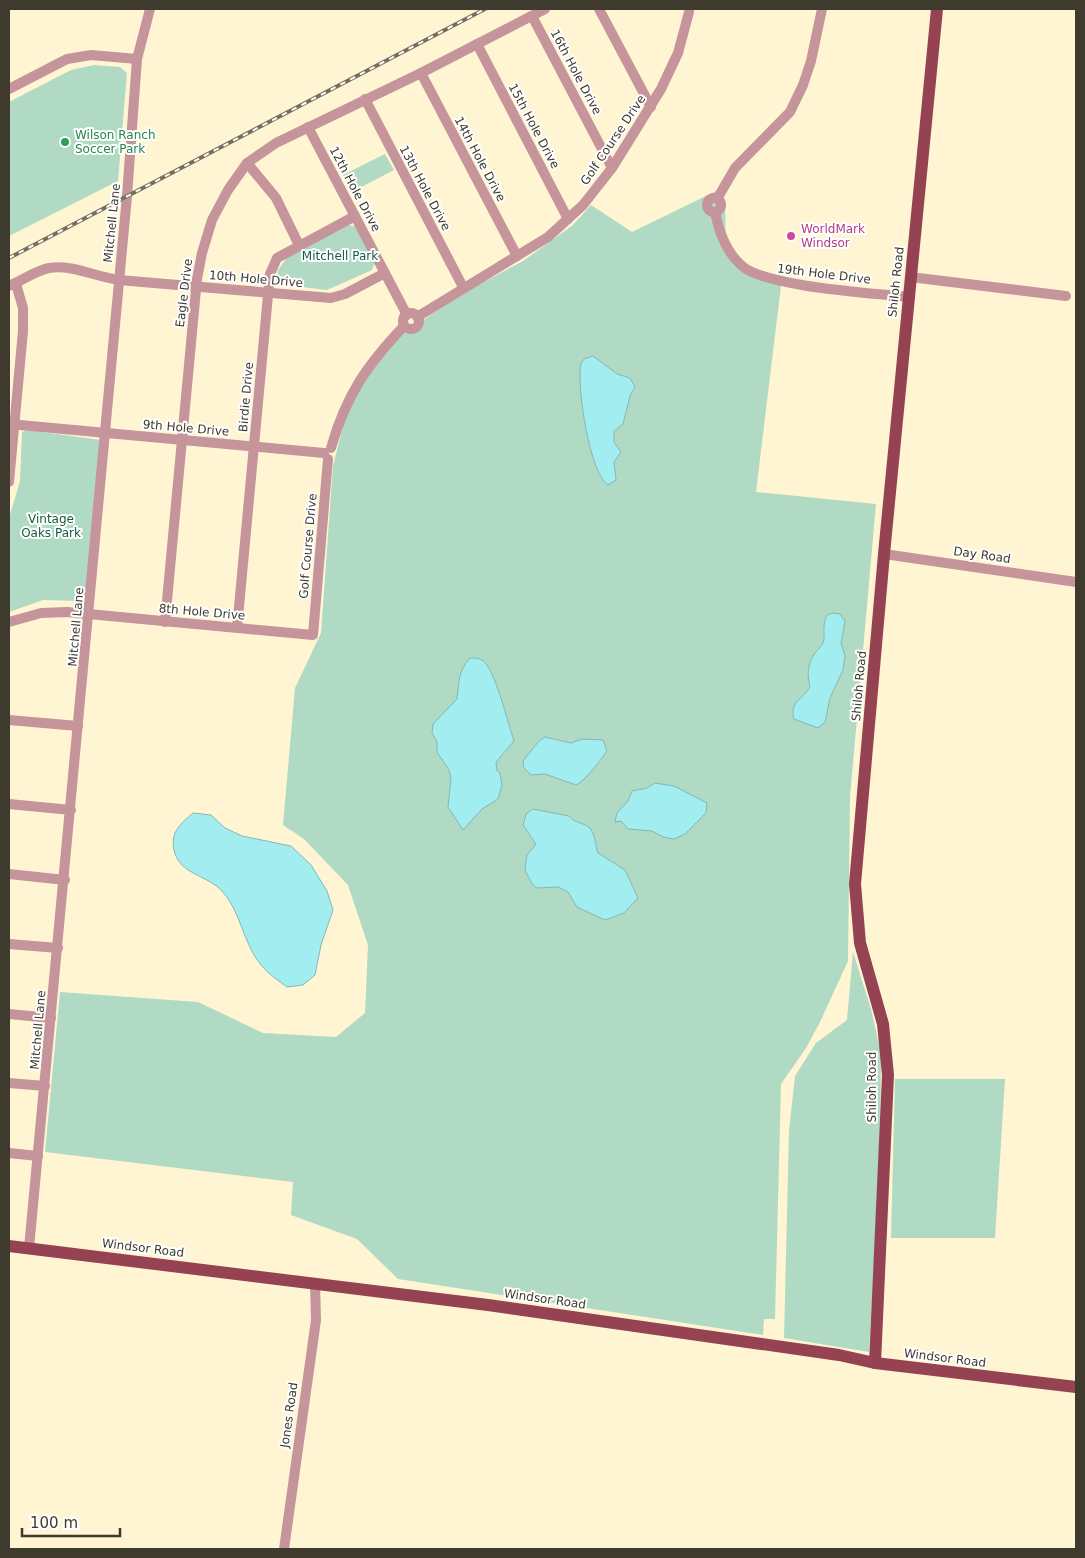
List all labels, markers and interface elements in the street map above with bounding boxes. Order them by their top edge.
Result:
street label: 16th Hole Drive [548,27,604,117]
street label: 15th Hole Drive [506,81,562,171]
street label: Golf Course Drive [578,92,648,188]
street label: 14th Hole Drive [452,114,508,204]
place label: Wilson Ranch Soccer Park [75,128,156,156]
marker: Wilson Ranch Soccer Park [59,136,71,148]
street label: 13th Hole Drive [397,143,453,233]
street label: 12th Hole Drive [327,144,383,234]
street label: Mitchell Lane [101,183,123,263]
place label: WorldMark Windsor [801,222,865,250]
marker: WorldMark Windsor [785,230,797,242]
street label: Shiloh Road [885,246,907,318]
park label: Mitchell Park [302,249,378,263]
street label: Eagle Drive [173,258,195,328]
street label: 19th Hole Drive [776,261,872,287]
street label: 10th Hole Drive [208,268,304,290]
street label: Birdie Drive [236,361,256,433]
street label: 9th Hole Drive [142,417,230,439]
street label: Golf Course Drive [296,493,320,599]
park label: Vintage Oaks Park [21,512,81,540]
street label: Day Road [952,544,1012,566]
street label: Mitchell Lane [66,587,86,667]
street label: 8th Hole Drive [158,601,246,623]
street label: Shiloh Road [849,650,869,722]
street label: Mitchell Lane [28,990,48,1070]
street label: Shiloh Road [865,1052,879,1122]
street label: Windsor Road [101,1236,185,1260]
street label: Windsor Road [503,1286,587,1312]
street label: Windsor Road [903,1346,987,1370]
street label: Jones Road [277,1381,301,1450]
scale bar [22,1506,120,1538]
text: 100 m [30,1514,78,1532]

